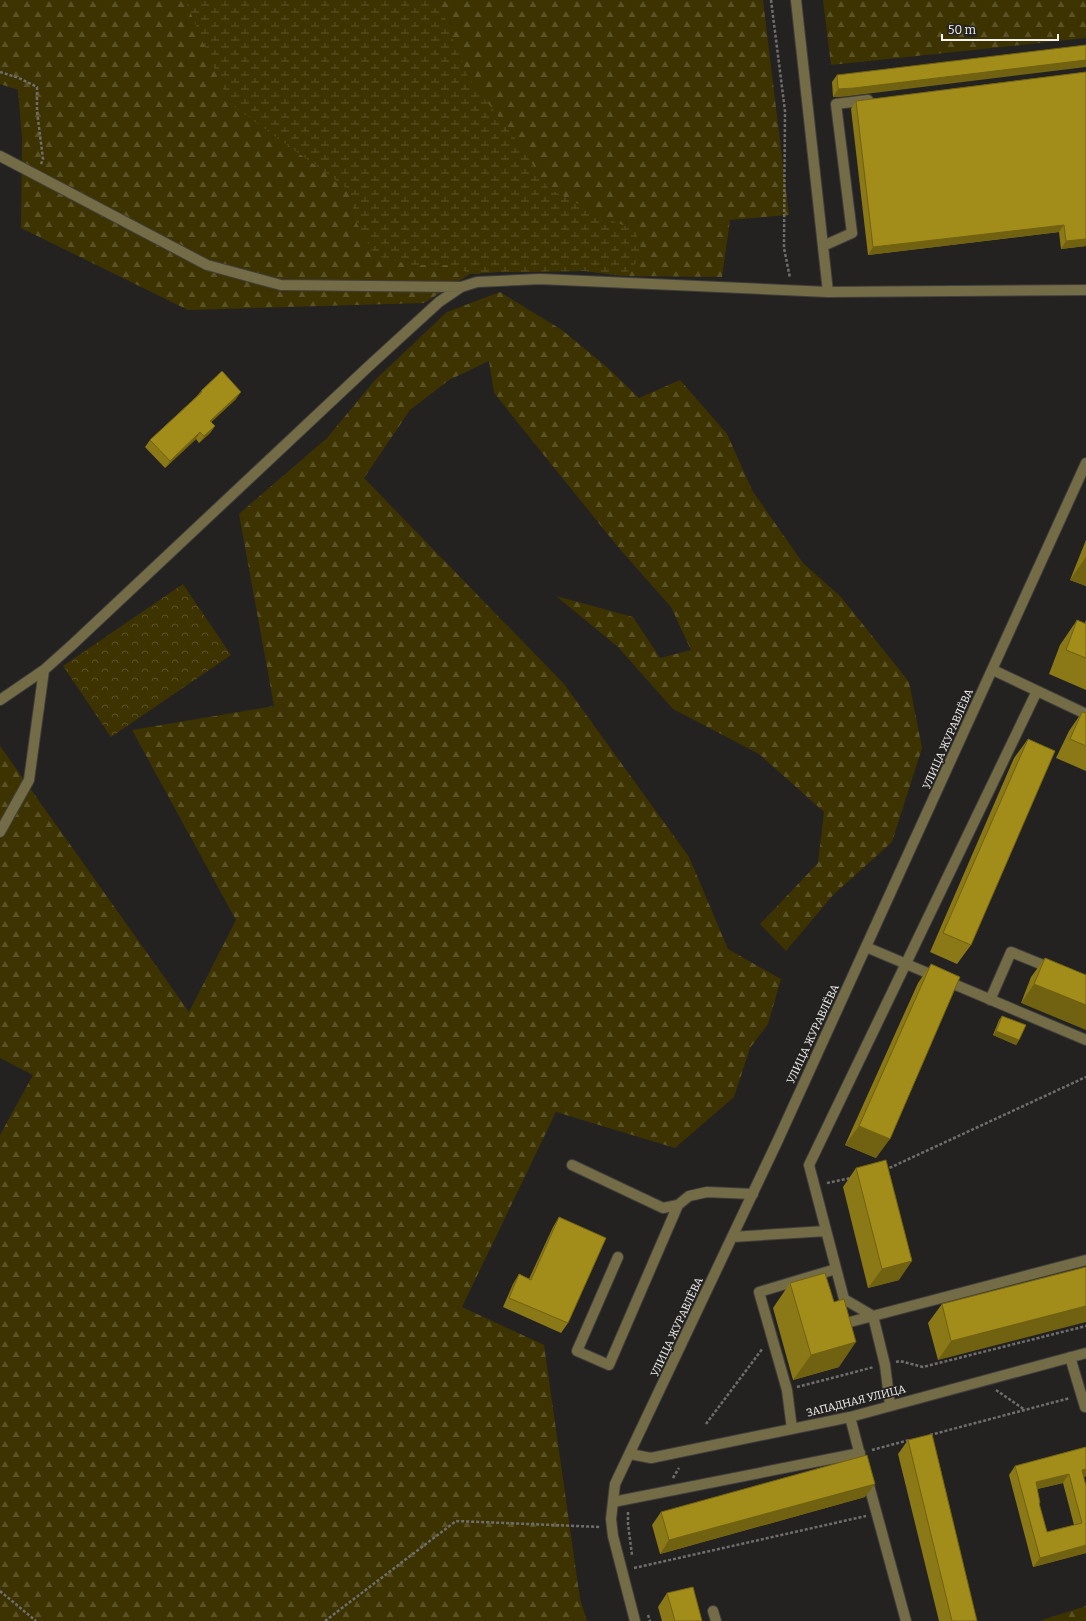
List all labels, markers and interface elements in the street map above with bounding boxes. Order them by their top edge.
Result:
scale bar [942,16,1058,42]
text: 50 m [948,23,977,37]
street label: УЛИЦА ЖУРАВЛЁВА [920,687,976,791]
street label: УЛИЦА ЖУРАВЛЁВА [784,982,842,1086]
street label: УЛИЦА ЖУРАВЛЁВА [648,1275,706,1379]
street label: ЗАПАДНАЯ УЛИЦА [805,1382,907,1420]

